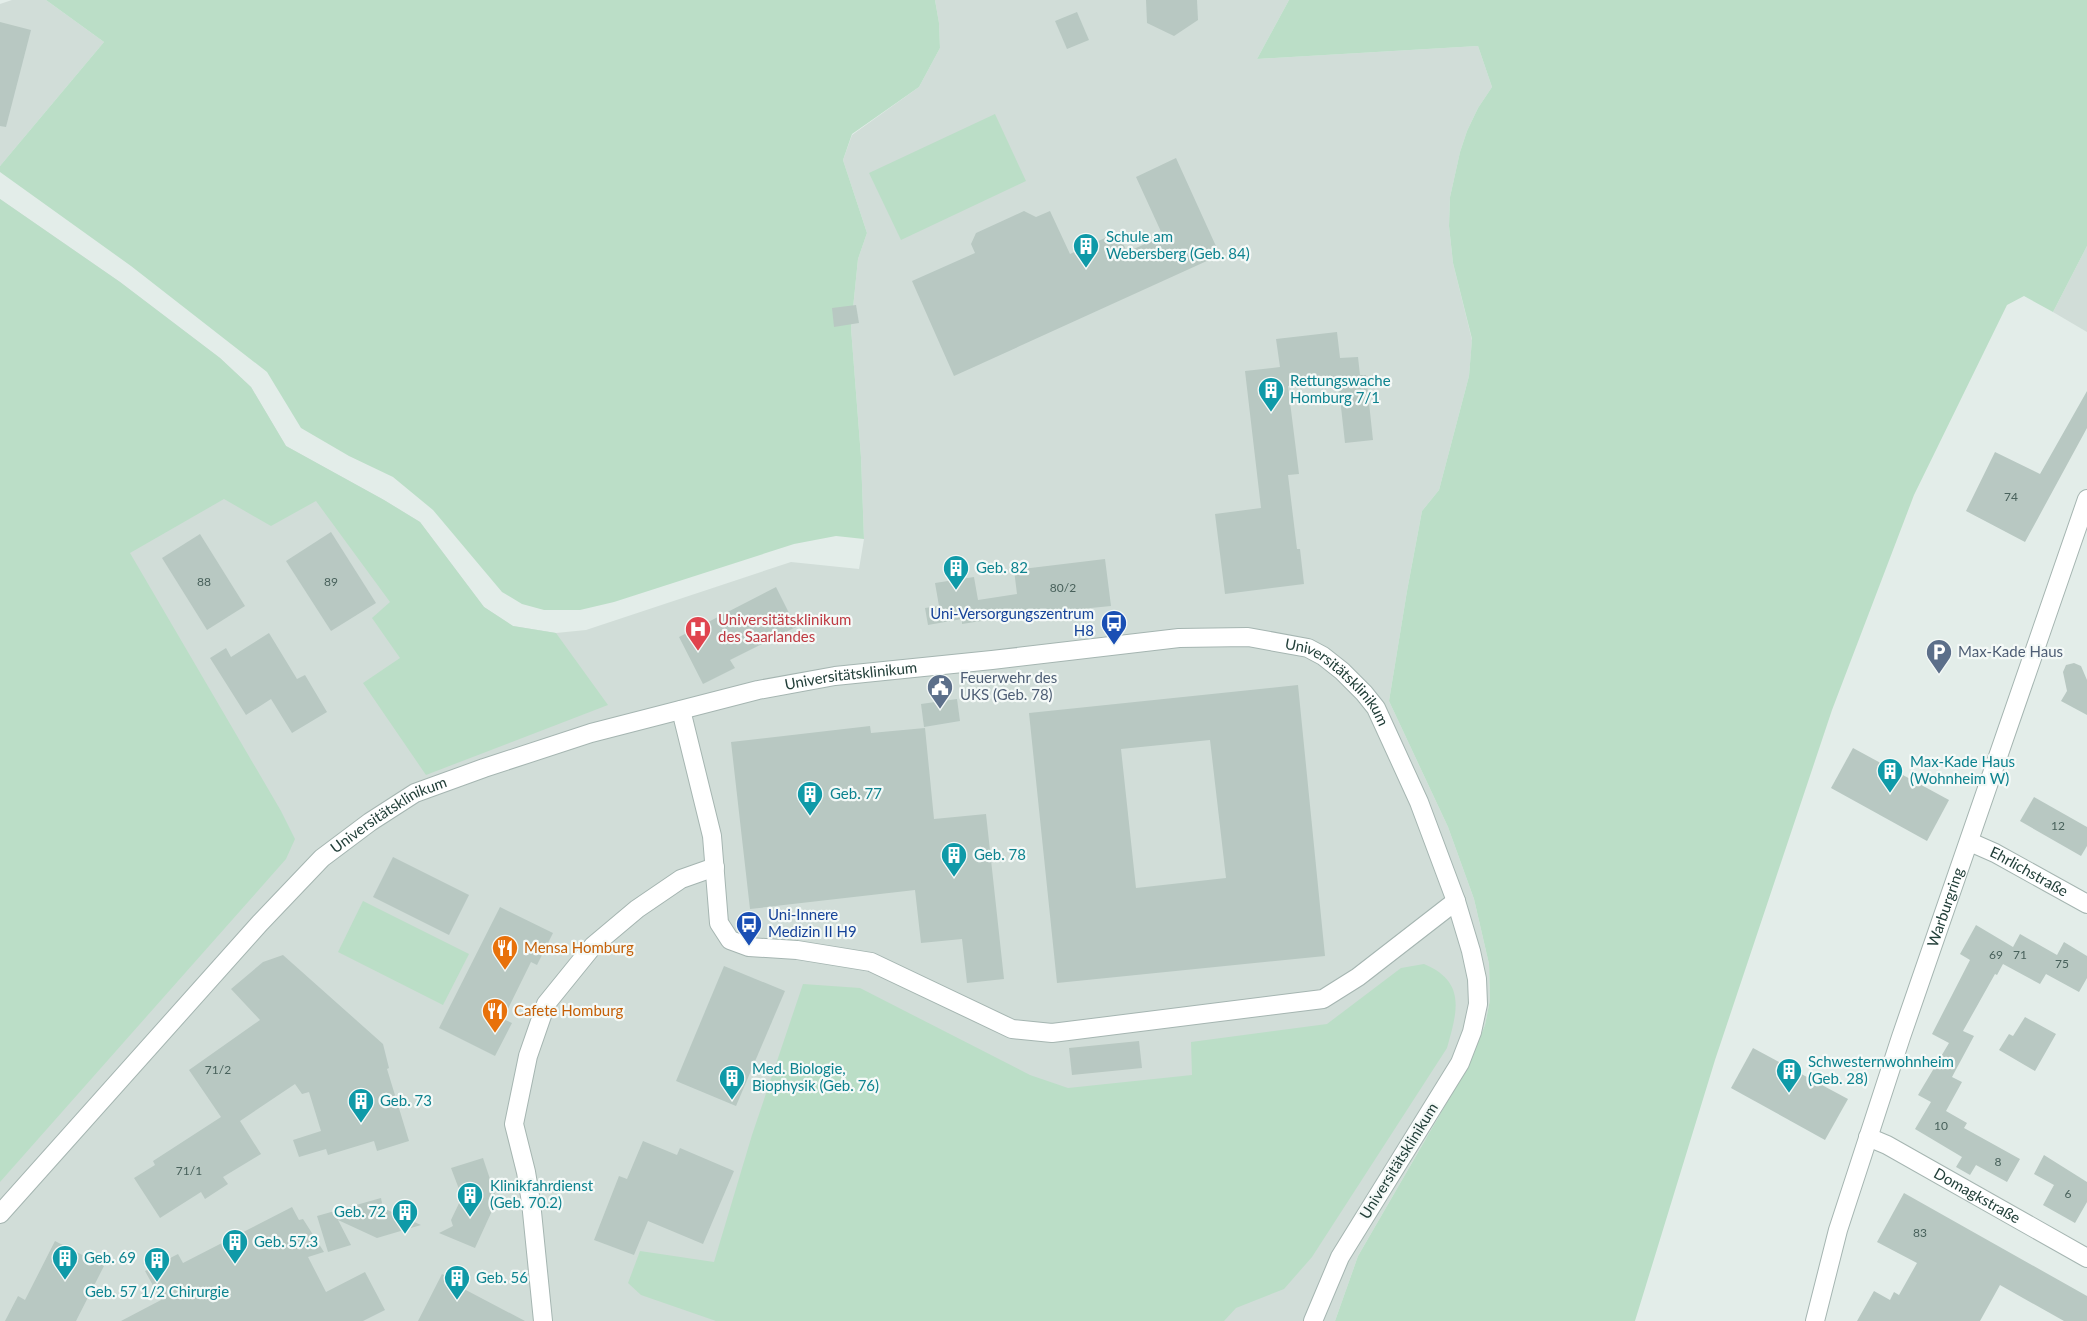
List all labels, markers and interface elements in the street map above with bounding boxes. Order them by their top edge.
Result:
place label: Schule am Webersberg (Geb. 84) [1106,227,1250,262]
building icon: Schule am Webersberg (Geb. 84) [1071,231,1101,269]
place label: Rettungswache Homburg 7/1 [1290,371,1391,406]
building icon: Rettungswache Homburg 7/1 [1256,375,1286,413]
house number: 74 [2004,489,2018,504]
building icon: Geb. 82 [941,553,971,591]
place label: Geb. 82 [976,558,1028,576]
house number: 88 [197,574,211,589]
house number: 89 [324,574,338,589]
house number: 80/2 [1050,580,1076,595]
place label: Uni-Versorgungszentrum H8 [930,604,1094,639]
bus stop icon: Uni-Versorgungszentrum H8 [1099,608,1129,646]
place label: Universitätsklinikum des Saarlandes [718,610,851,645]
hospital icon: Universitätsklinikum des Saarlandes [683,614,713,652]
street label: Universitätsklinikum [1284,634,1393,728]
parking icon: Max-Kade Haus [1924,637,1954,675]
place label: Max-Kade Haus [1958,642,2063,660]
street label: Universitätsklinikum [783,658,918,693]
place label: Feuerwehr des UKS (Geb. 78) [960,668,1057,703]
public building icon: Feuerwehr des UKS (Geb. 78) [925,672,955,710]
place label: Max-Kade Haus (Wohnheim W) [1910,752,2015,787]
building icon: Max-Kade Haus (Wohnheim W) [1875,756,1905,794]
street label: Universitätsklinikum [327,772,449,856]
building icon: Geb. 77 [795,779,825,817]
place label: Geb. 77 [830,784,882,802]
house number: 12 [2051,818,2065,833]
building icon: Geb. 78 [939,840,969,878]
street label: Ehrlichstraße [1988,842,2072,900]
place label: Geb. 78 [974,845,1026,863]
street label: Warburgring [1923,865,1967,949]
place label: Uni-Innere Medizin II H9 [768,905,857,940]
bus stop icon: Uni-Innere Medizin II H9 [734,909,764,947]
restaurant icon: Mensa Homburg [490,933,520,971]
place label: Mensa Homburg [524,938,634,956]
house number: 69 [1989,947,2003,962]
house number: 71 [2013,947,2027,962]
house number: 75 [2055,956,2069,971]
restaurant icon: Cafete Homburg [480,996,510,1034]
place label: Cafete Homburg [514,1001,623,1019]
place label: Schwesternwohnheim (Geb. 28) [1808,1052,1954,1087]
building icon: Schwesternwohnheim (Geb. 28) [1774,1056,1804,1094]
place label: Med. Biologie, Biophysik (Geb. 76) [752,1059,879,1094]
house number: 71/2 [205,1062,231,1077]
building icon: Med. Biologie, Biophysik (Geb. 76) [717,1063,747,1101]
building icon: Geb. 73 [346,1086,376,1124]
place label: Geb. 73 [380,1091,432,1109]
street label: Universitätsklinikum [1355,1099,1441,1222]
house number: 10 [1934,1118,1948,1133]
house number: 8 [1995,1154,2002,1169]
house number: 71/1 [176,1163,202,1178]
street label: Domagkstraße [1931,1163,2024,1227]
place label: Klinikfahrdienst (Geb. 70.2) [490,1176,594,1211]
building icon: Klinikfahrdienst (Geb. 70.2) [455,1180,485,1218]
house number: 6 [2065,1186,2072,1201]
building icon: Geb. 72 [390,1197,420,1235]
place label: Geb. 72 [334,1202,386,1220]
house number: 83 [1913,1225,1927,1240]
building icon: Geb. 57.3 [220,1227,250,1265]
place label: Geb. 57.3 [254,1232,318,1250]
building icon: Geb. 69 [50,1243,80,1281]
building icon: Geb. 57 1/2 Chirurgie [142,1245,172,1283]
place label: Geb. 69 [84,1248,136,1266]
building icon: Geb. 56 [442,1263,472,1301]
place label: Geb. 56 [476,1268,528,1286]
place label: Geb. 57 1/2 Chirurgie [85,1282,229,1300]

